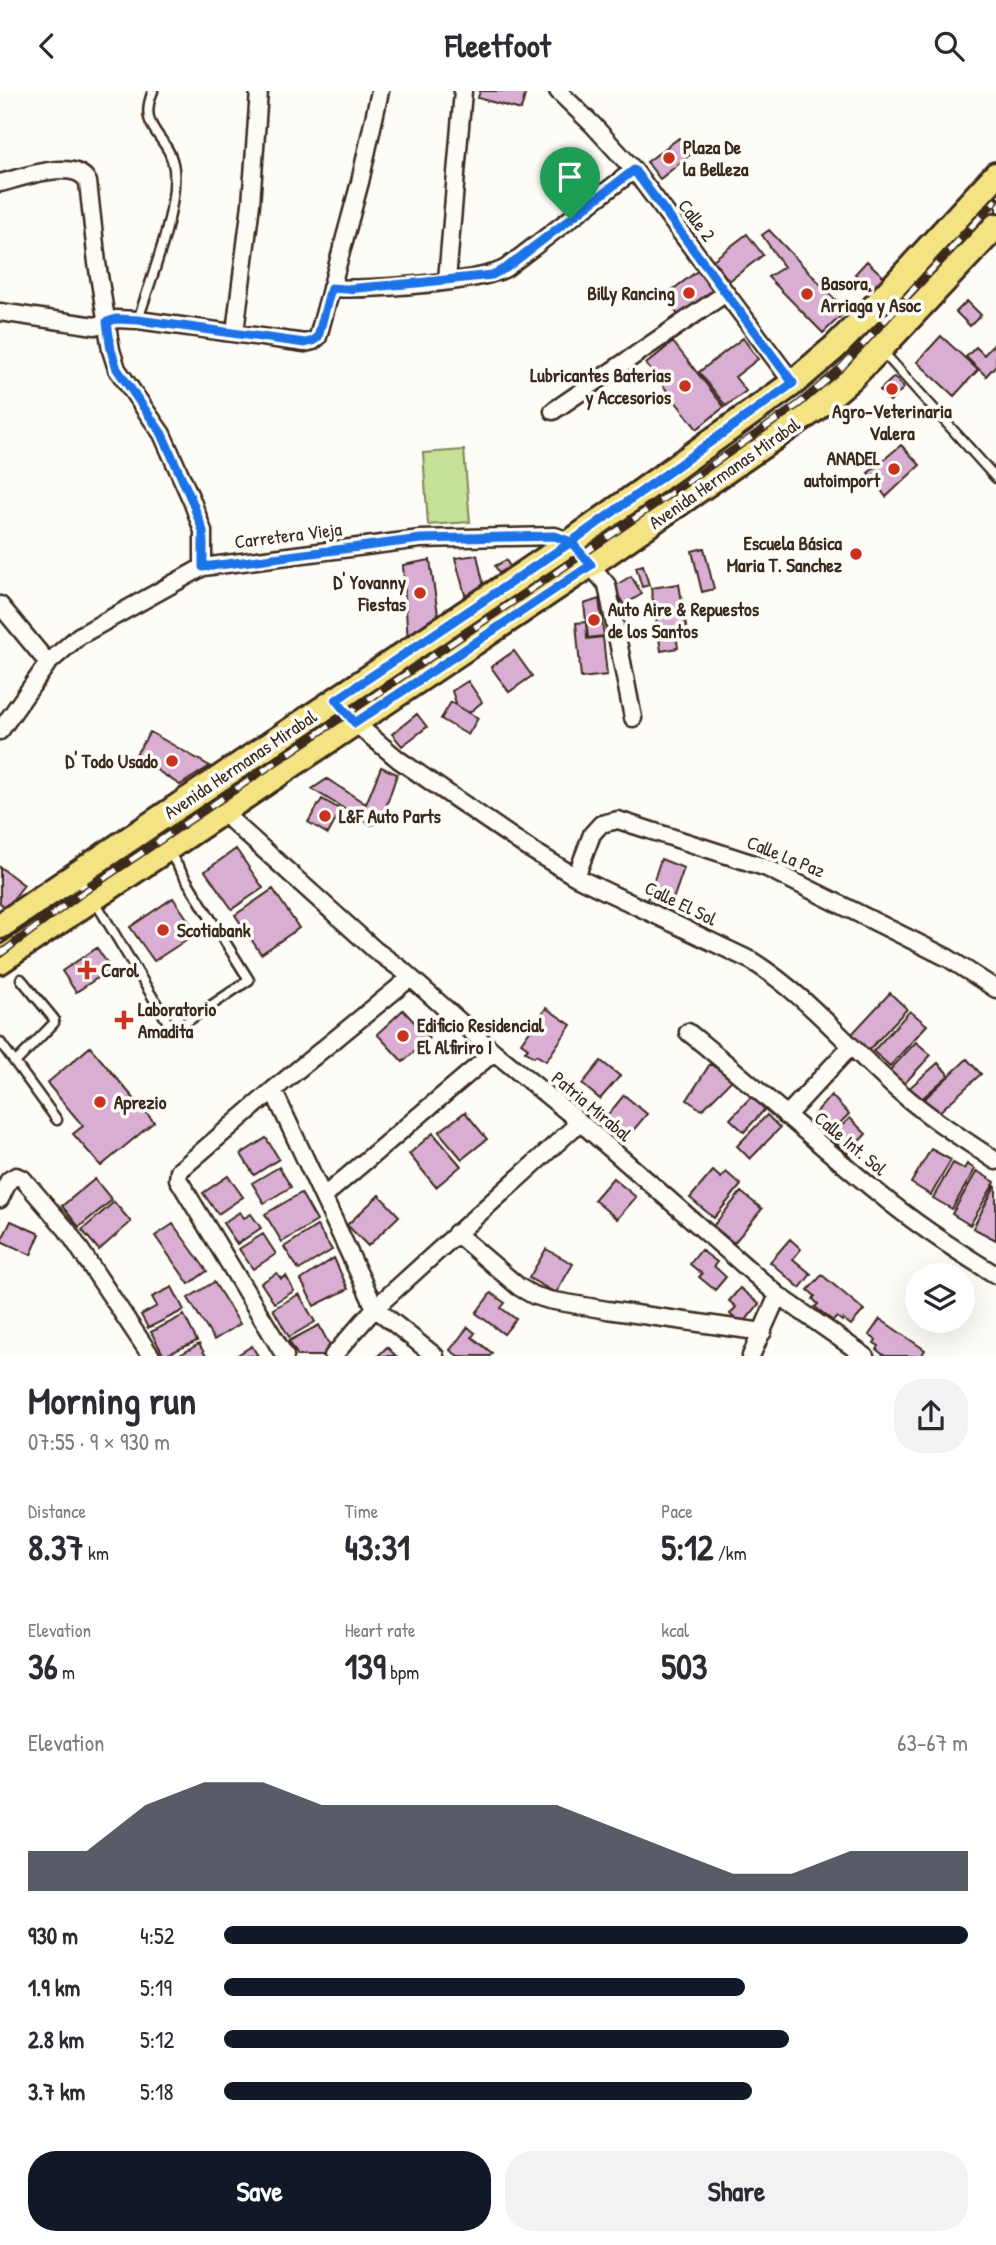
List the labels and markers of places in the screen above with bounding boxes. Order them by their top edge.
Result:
place label: Plaza De la Belleza [683,134,749,182]
pin [540,147,600,219]
marker: Plaza De la Belleza [661,150,677,166]
place label: Basora, Arriaga y Asoc [821,270,922,319]
place label: Billy Rancing [587,280,676,307]
marker: Billy Rancing [681,285,697,301]
marker: Basora, Arriaga y Asoc [799,286,815,302]
place label: Lubricantes Baterias y Accesorios [530,362,672,411]
marker: Lubricantes Baterias y Accesorios [677,378,693,394]
marker: Agro-Veterinaria Valera [884,381,900,397]
place label: Agro-Veterinaria Valera [832,398,952,446]
place label: ANADEL autoimport [804,445,881,494]
marker: ANADEL autoimport [886,461,902,477]
place label: Escuela Básica Maria T. Sanchez [727,530,843,578]
marker: Escuela Básica Maria T. Sanchez [848,546,864,562]
place label: D' Yovanny Fiestas [333,569,407,617]
marker: D' Yovanny Fiestas [412,585,428,601]
place label: Auto Aire & Repuestos de los Santos [608,596,760,644]
marker: Auto Aire & Repuestos de los Santos [586,612,602,628]
place label: D' Todo Usado [65,748,158,774]
marker: D' Todo Usado [164,753,180,769]
place label: L&F Auto Parts [339,803,442,829]
marker: L&F Auto Parts [317,808,333,824]
place label: Scotiabank [177,917,251,943]
marker: Scotiabank [155,922,171,938]
place label: Carol [101,957,140,983]
marker: Carol [79,962,95,978]
place label: Laboratorio Amadita [138,996,217,1044]
marker: Laboratorio Amadita [116,1012,132,1028]
place label: Edificio Residencial El Alfiriro I [417,1012,545,1060]
marker: Edificio Residencial El Alfiriro I [395,1028,411,1044]
place label: Aprezio [114,1089,167,1116]
marker: Aprezio [92,1094,108,1110]

